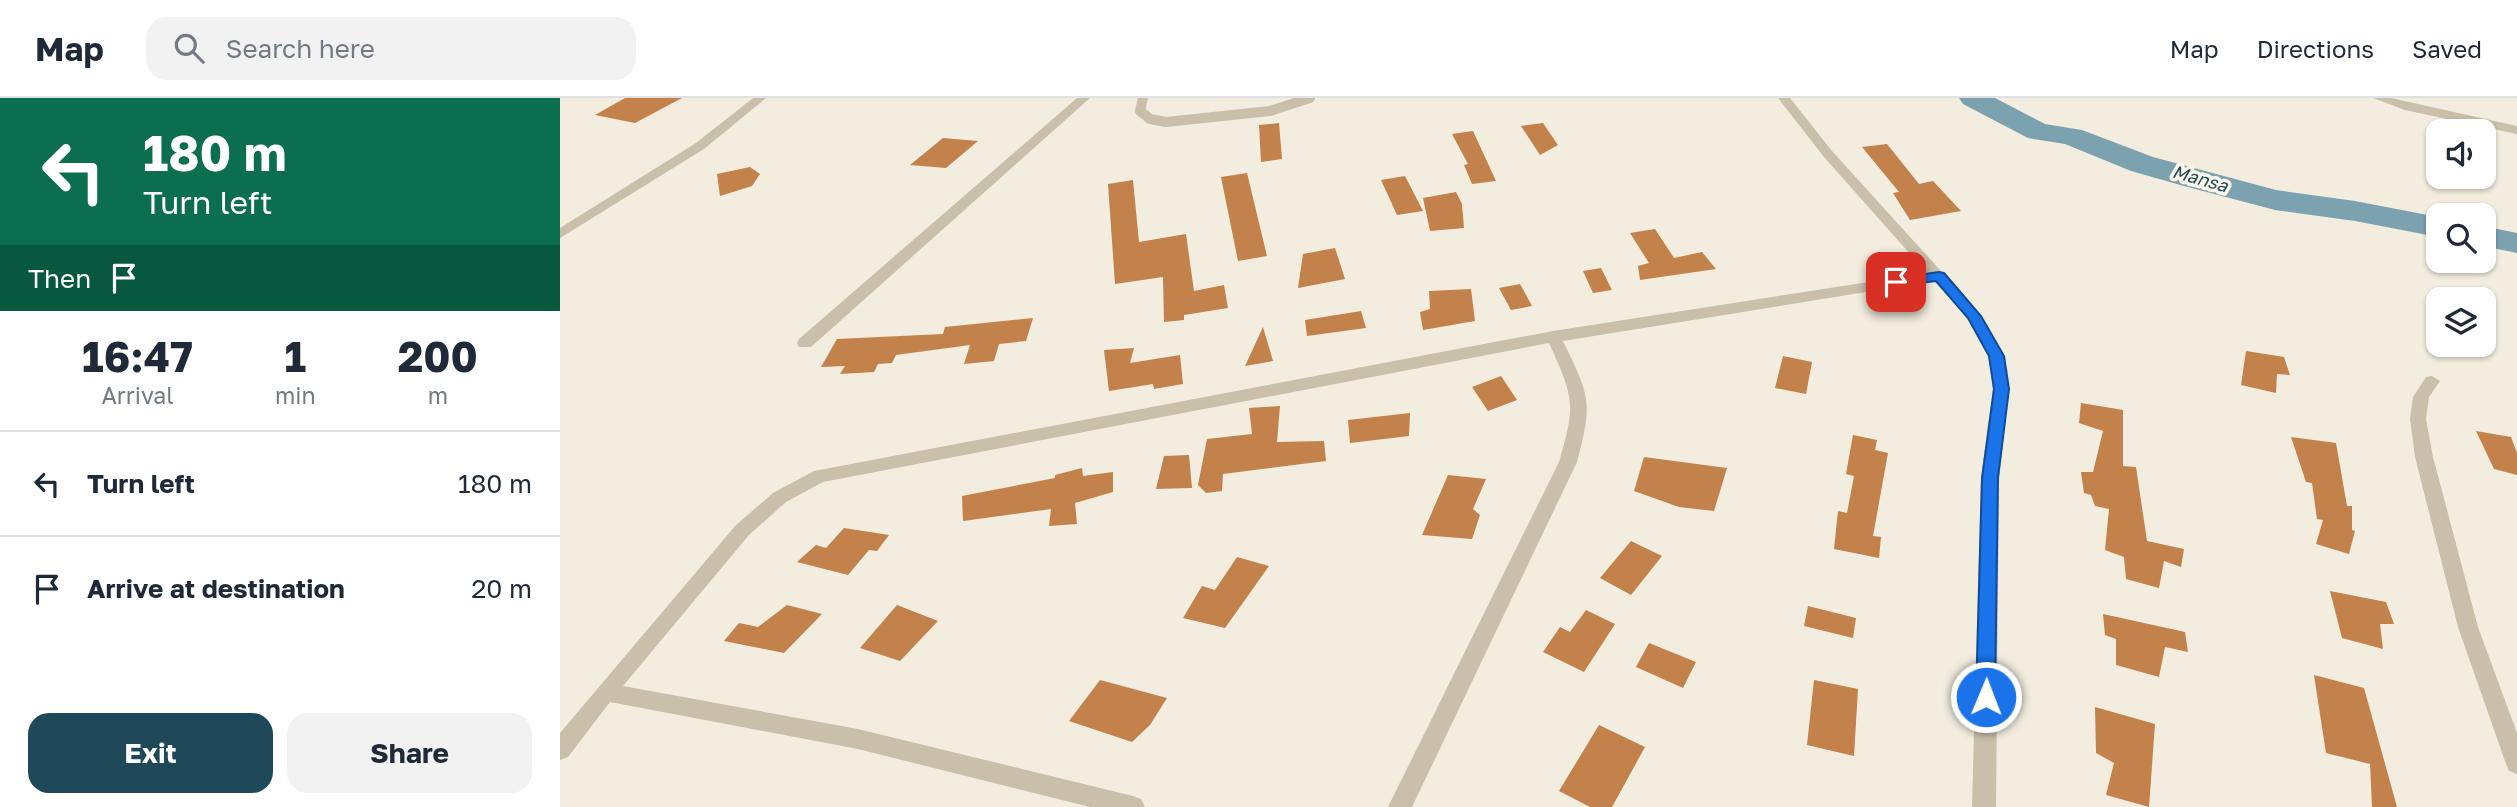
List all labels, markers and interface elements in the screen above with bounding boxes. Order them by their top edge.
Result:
search box [146,17,636,80]
text: Map [35,29,104,68]
icon: search [170,29,208,67]
text: Search here [226,33,375,64]
text: Map [2170,34,2219,63]
text: Directions [2257,34,2374,63]
text: Saved [2412,34,2482,63]
map controls [2426,119,2496,357]
button: sound [2426,119,2496,189]
text: 180 m [143,123,287,182]
icon: left [28,126,119,217]
water label: Mansa [2170,160,2231,197]
text: Turn left [143,183,272,221]
button: search [2426,203,2496,273]
pin [1866,252,1926,312]
icon: arrive [105,259,143,297]
text: Then [28,263,91,294]
icon: arrive [1877,263,1915,301]
button: layers [2426,287,2496,357]
text: 16:47 [82,331,193,381]
text: 1 [285,331,306,381]
text: 200 [398,331,478,381]
text: Arrival [101,381,174,409]
text: min [275,381,316,409]
text: m [428,381,448,409]
icon: left [28,465,66,503]
text: Turn left [87,468,195,499]
text: 180 m [458,468,532,499]
icon: arrive [28,570,66,608]
text: Arrive at destination [87,573,345,604]
text: 20 m [471,573,532,604]
position arrow [1949,660,2023,734]
button: Exit [28,713,273,793]
button: Share [287,713,532,793]

